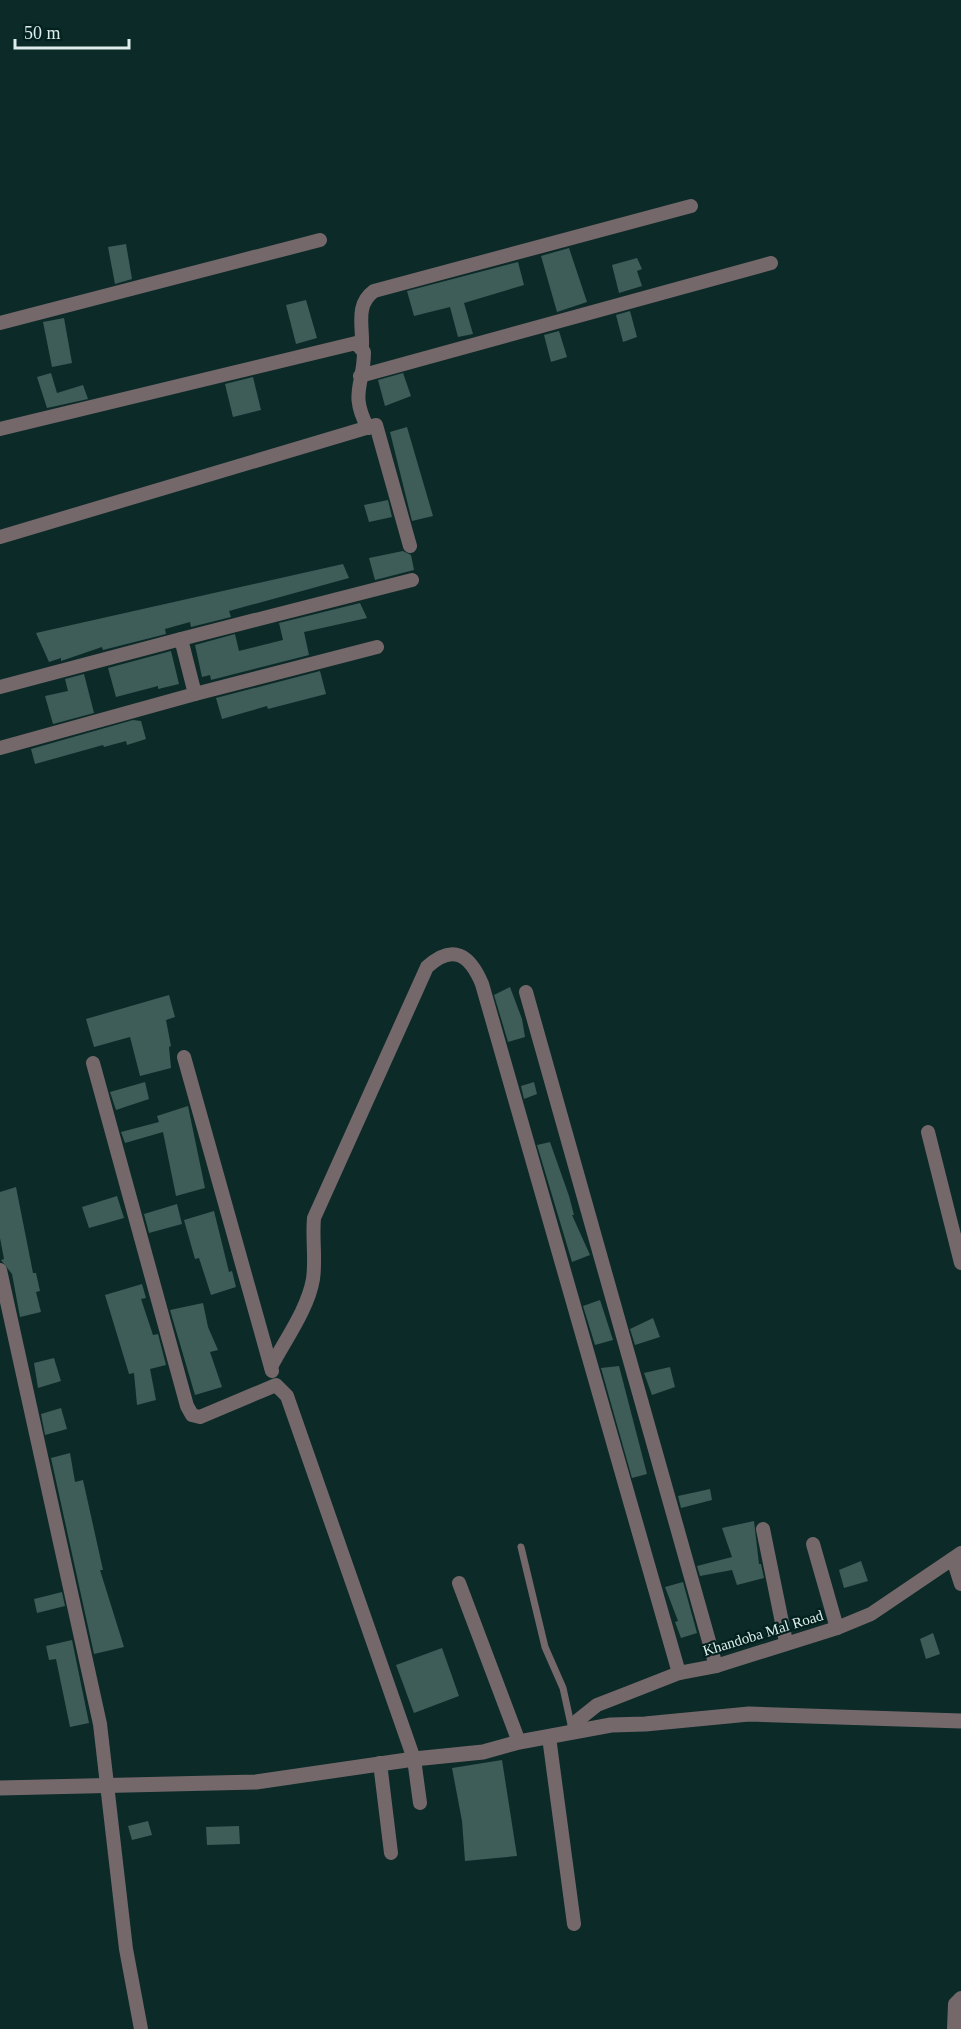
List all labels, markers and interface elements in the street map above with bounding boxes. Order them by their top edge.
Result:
scale bar [15,12,129,50]
text: 50 m [24,23,61,43]
street label: Khandoba Mal Road [701,1607,826,1659]

